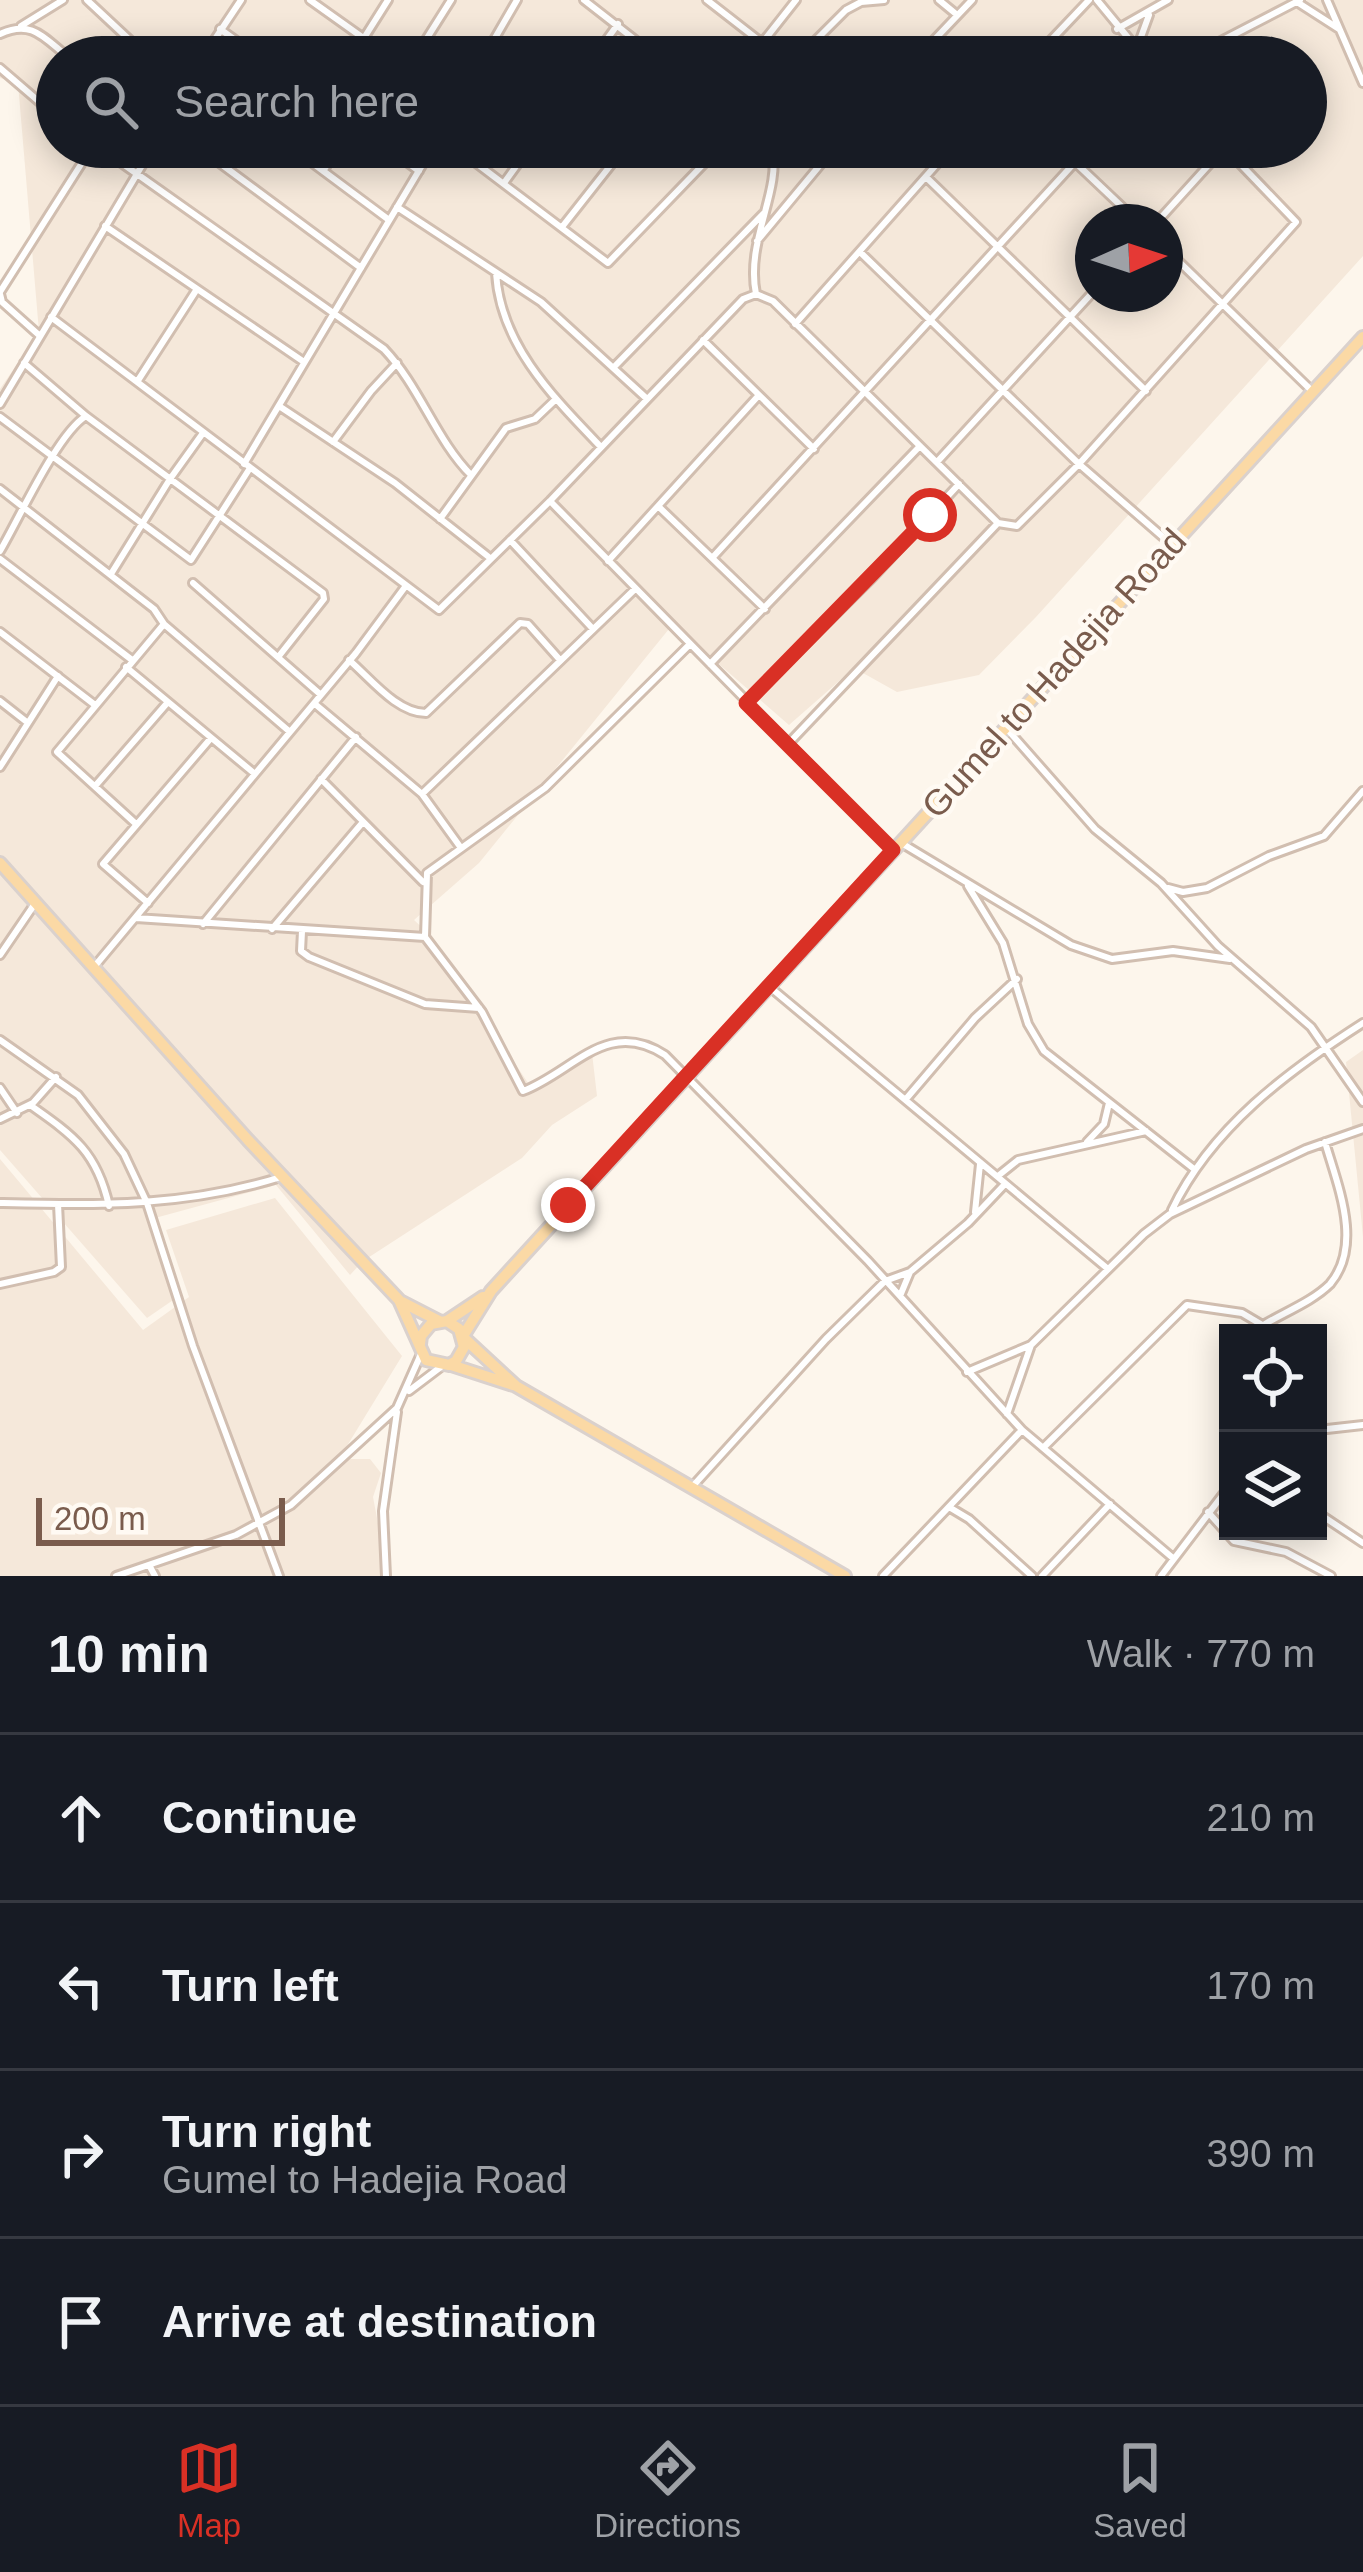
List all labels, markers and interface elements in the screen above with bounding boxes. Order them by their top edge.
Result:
search box [36,36,1327,168]
icon: search [78,69,144,135]
text: Search here [174,76,419,127]
north arrow [1075,204,1183,312]
route start [903,488,957,542]
street label: Gumel to Hadejia Road [914,520,1194,826]
route end [541,1178,595,1232]
map controls [1219,1324,1327,1540]
button: locate [1219,1324,1327,1432]
button: layers [1219,1432,1327,1540]
scale bar [36,1492,285,1545]
text: 200 m [54,1500,146,1537]
text: 10 min [48,1626,210,1683]
text: Walk · 770 m [1087,1632,1315,1675]
icon: ahead [48,1785,114,1851]
text: Continue [162,1792,357,1843]
text: 210 m [1207,1796,1315,1839]
icon: left [48,1953,114,2019]
text: Turn left [162,1960,339,2011]
text: 170 m [1207,1964,1315,2007]
text: Turn right [162,2106,371,2157]
icon: right [48,2121,114,2187]
text: 390 m [1207,2132,1315,2175]
text: Gumel to Hadejia Road [162,2158,567,2201]
icon: arrive [48,2289,114,2355]
text: Arrive at destination [162,2296,597,2347]
tab: Map [176,2435,242,2545]
tab: Directions [594,2435,741,2545]
tab: Saved [1093,2435,1187,2545]

